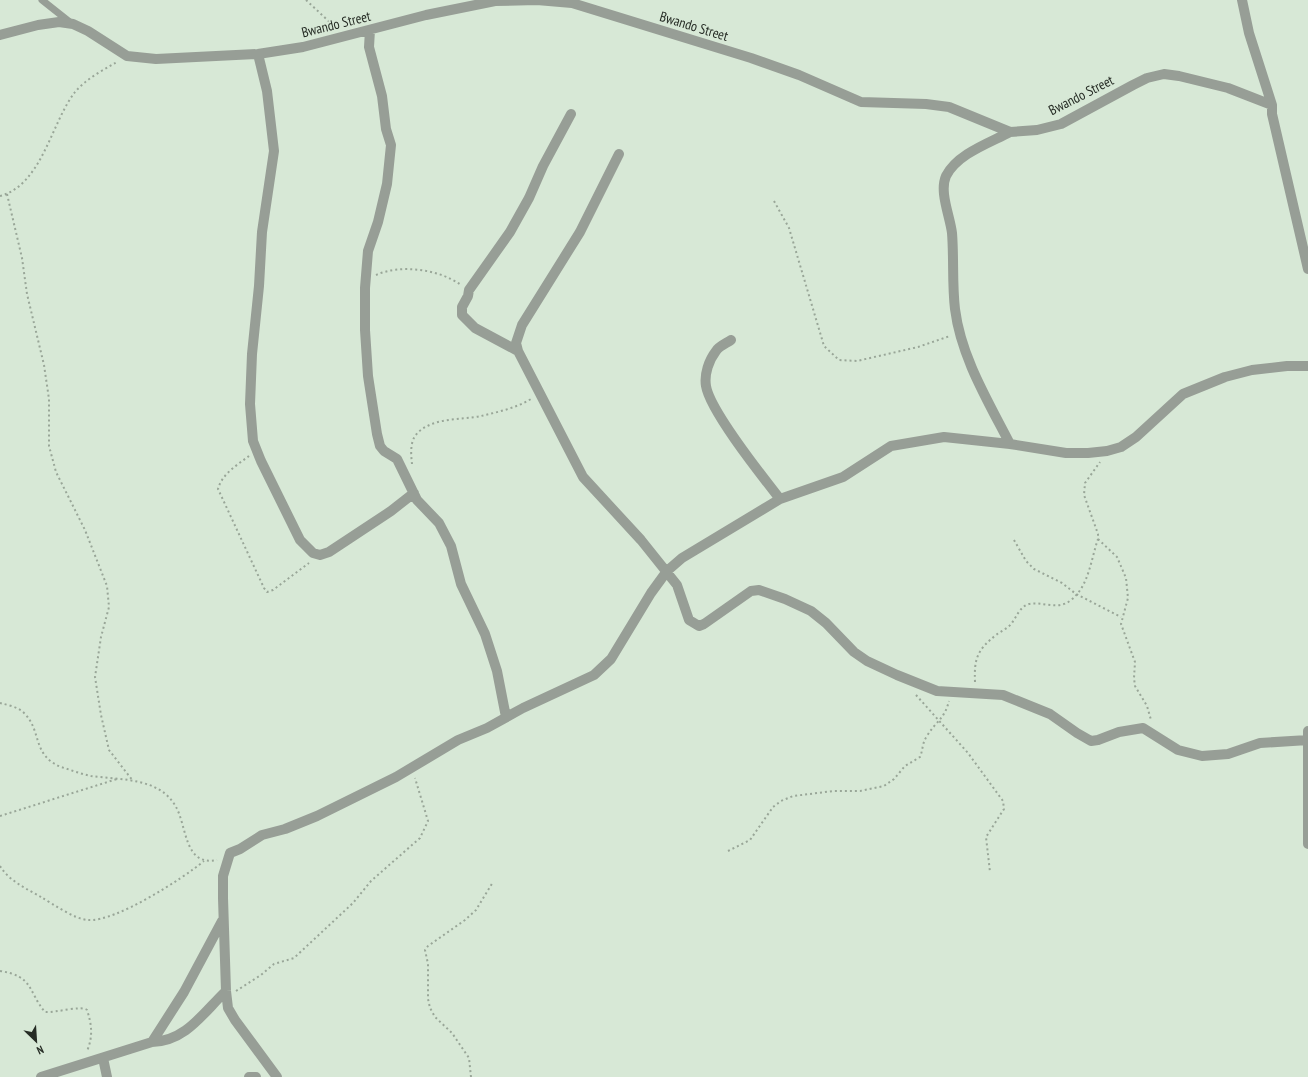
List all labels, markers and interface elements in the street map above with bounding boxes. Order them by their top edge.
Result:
street label: Bwando Street [300,7,373,41]
street label: Bwando Street [658,7,731,45]
street label: Bwando Street [1045,71,1117,119]
north arrow [16,1021,56,1061]
text: N [35,1042,46,1058]

